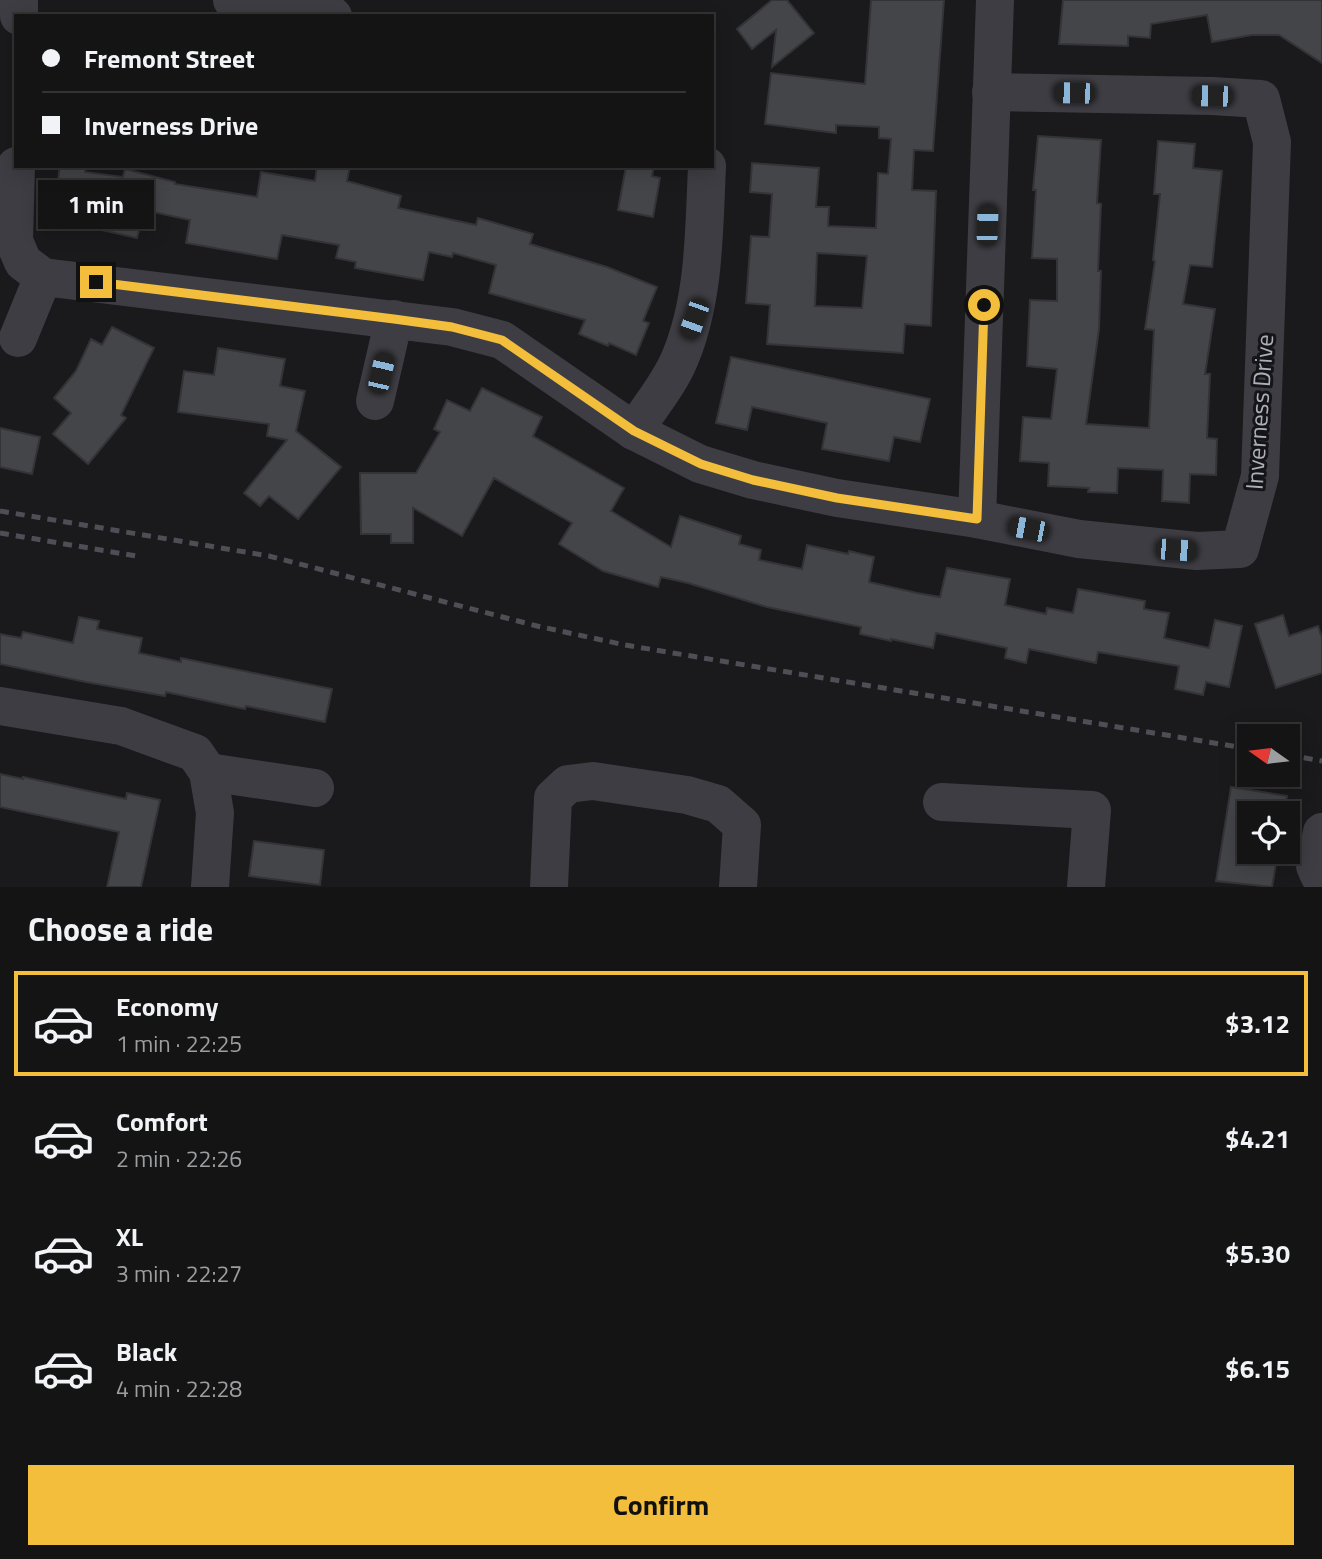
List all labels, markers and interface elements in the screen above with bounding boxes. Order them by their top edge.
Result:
text: Fremont Street [84,39,255,78]
car [1053,82,1096,104]
car [1191,85,1234,107]
text: Inverness Drive [84,106,258,145]
callout: 1 min [38,180,154,230]
text: 1 min [68,187,124,222]
car [976,204,999,246]
route end [80,266,112,298]
route start [968,289,1000,321]
car [677,296,712,342]
street label: Inverness Drive [1236,333,1282,491]
car [367,350,396,396]
car [1006,515,1051,543]
car [1155,538,1198,562]
north arrow [1237,724,1300,788]
map controls [1237,724,1300,864]
button: locate [1237,801,1300,864]
text: Choose a ride [28,905,213,953]
text: Economy [116,987,218,1026]
icon: car [32,992,95,1055]
text: $3.12 [1225,1004,1290,1043]
text: 1 min · 22:25 [116,1026,242,1061]
text: Comfort [116,1102,208,1141]
icon: car [32,1107,95,1170]
text: $4.21 [1225,1119,1290,1158]
text: 2 min · 22:26 [116,1141,242,1176]
text: XL [116,1217,143,1256]
icon: car [32,1222,95,1285]
text: $5.30 [1225,1234,1290,1273]
text: 3 min · 22:27 [116,1256,242,1291]
text: Black [116,1332,177,1371]
icon: car [32,1337,95,1400]
text: $6.15 [1225,1349,1290,1388]
text: 4 min · 22:28 [116,1371,242,1406]
button: Confirm [28,1465,1294,1545]

